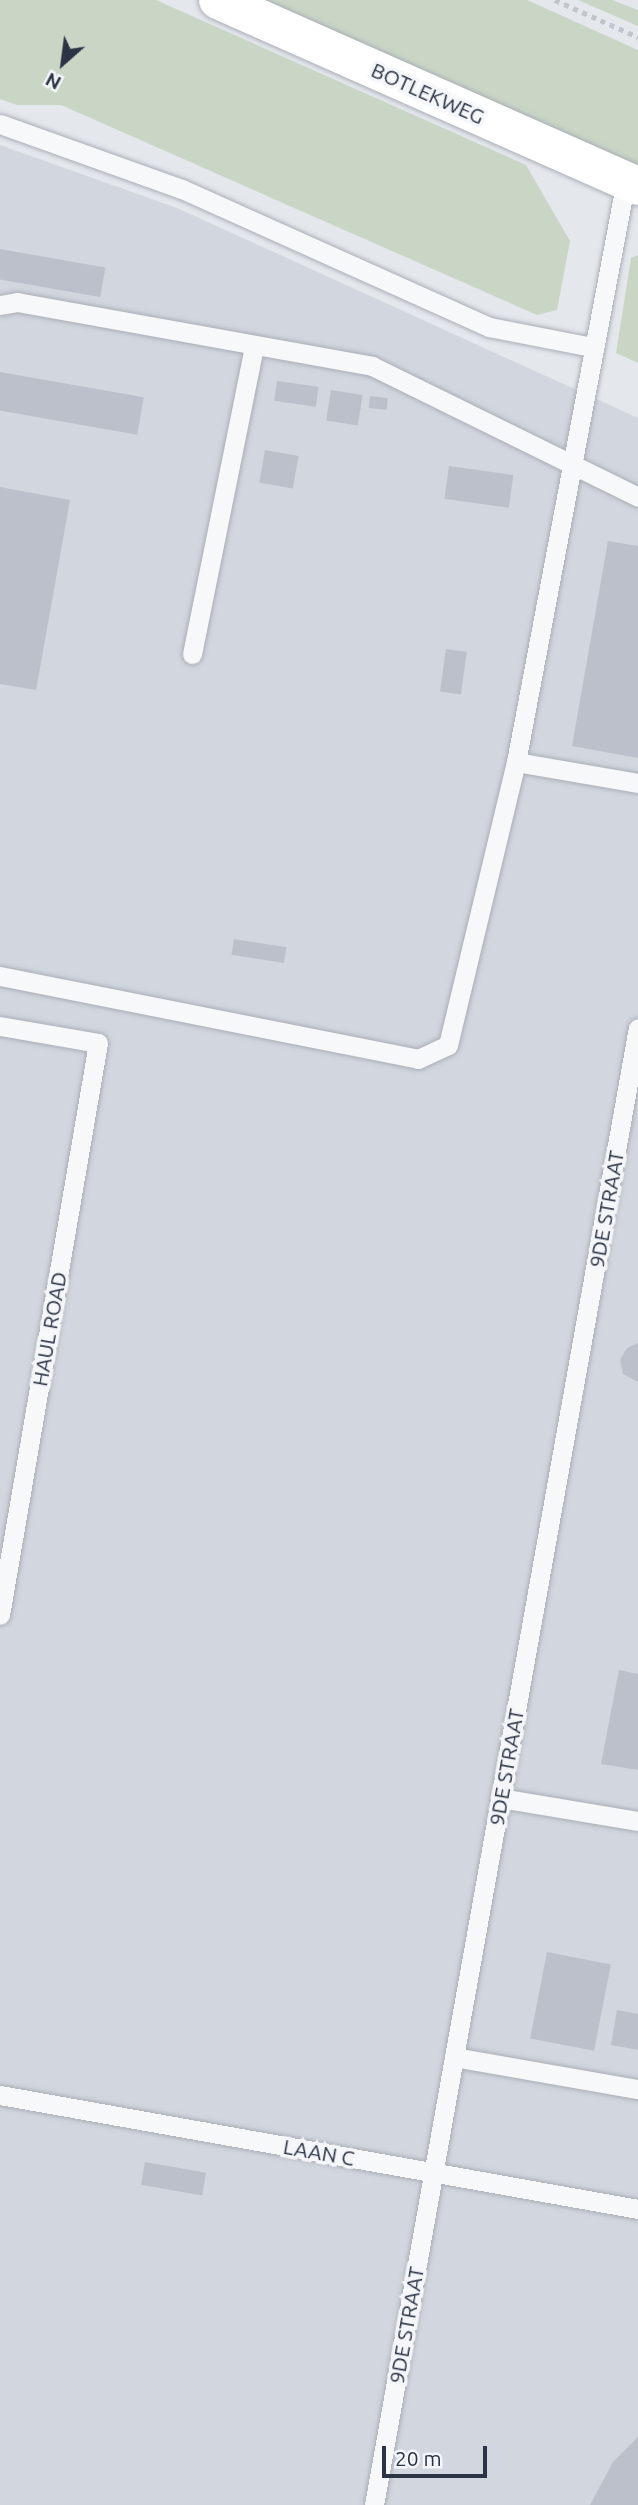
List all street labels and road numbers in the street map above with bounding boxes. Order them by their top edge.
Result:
street label: BOTLEKWEG [368,57,488,129]
street label: 9DE STRAAT [583,1149,629,1269]
street label: HAUL ROAD [27,1270,71,1388]
street label: 9DE STRAAT [483,1707,529,1827]
street label: LAAN C [281,2133,357,2171]
street label: 9DE STRAAT [383,2265,429,2385]

